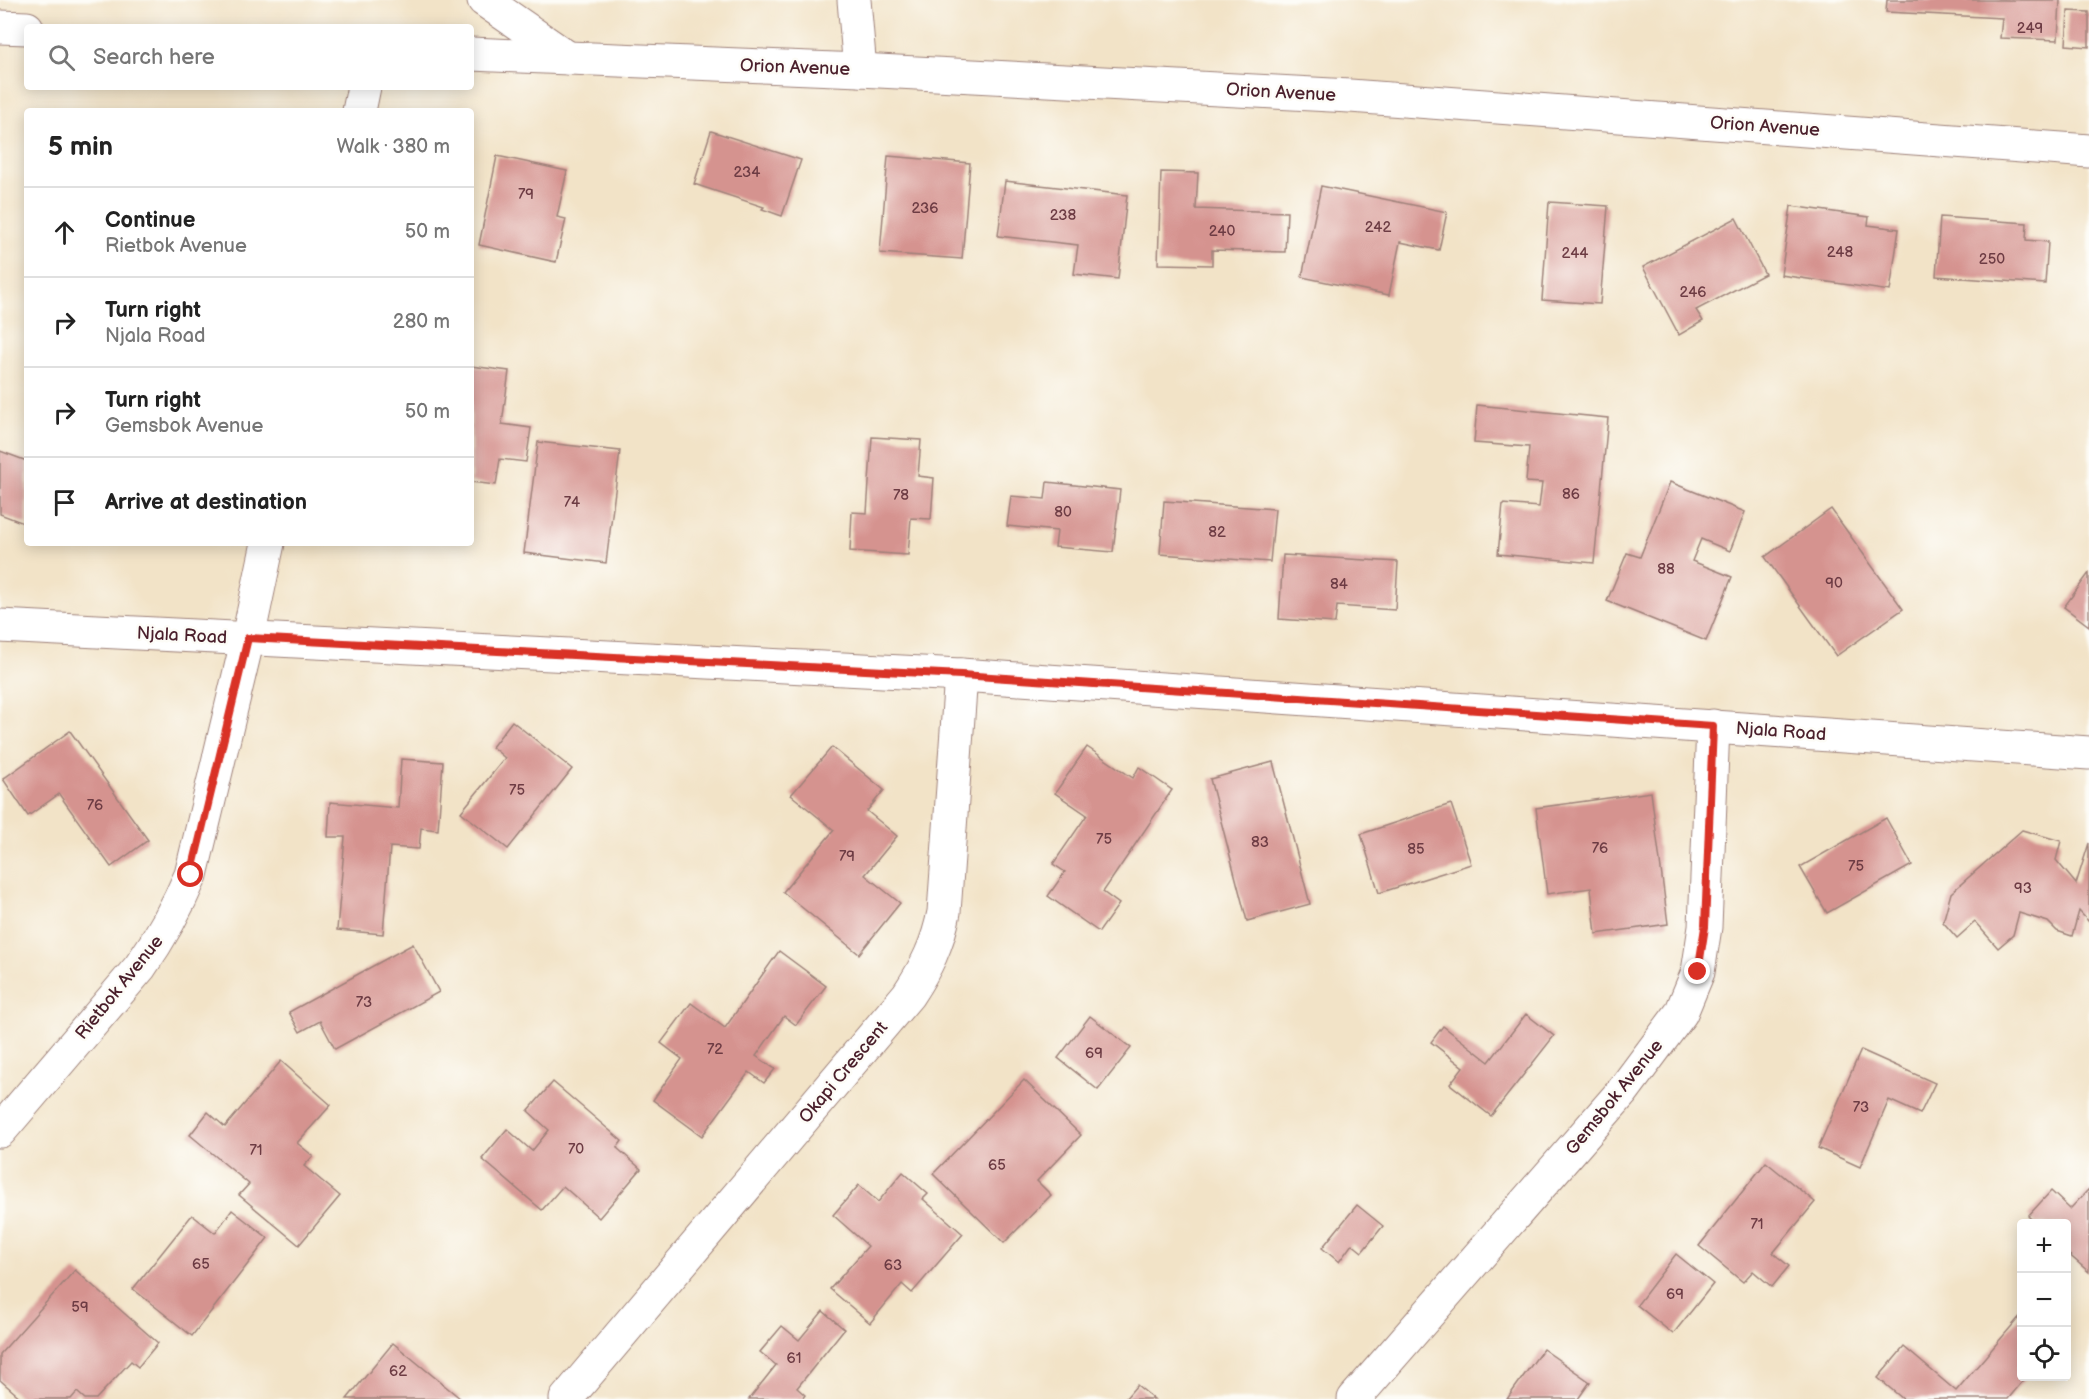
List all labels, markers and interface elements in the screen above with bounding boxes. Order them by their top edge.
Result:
house number: 249 [2017,19,2043,38]
search box [24,24,474,90]
icon: search [45,41,78,74]
text: Search here [93,44,215,71]
street label: Orion Avenue [740,55,851,80]
street label: Orion Avenue [1225,79,1337,106]
street label: Orion Avenue [1709,112,1821,141]
text: 5 min [48,132,113,163]
text: Walk · 380 m [337,135,450,159]
house number: 234 [734,163,760,182]
house number: 79 [518,185,534,204]
house number: 236 [912,199,938,218]
house number: 238 [1050,206,1077,225]
text: Continue [105,207,195,234]
icon: ahead [48,216,81,249]
house number: 242 [1365,218,1391,237]
text: 50 m [405,220,450,244]
house number: 240 [1209,222,1235,241]
text: Rietbok Avenue [105,234,247,258]
house number: 248 [1827,243,1854,262]
house number: 244 [1562,244,1588,263]
house number: 250 [1979,250,2005,269]
house number: 246 [1680,283,1706,302]
text: Turn right [105,297,201,324]
icon: right [48,306,81,339]
text: 280 m [393,310,450,334]
text: Njala Road [105,324,206,348]
text: Turn right [105,387,201,414]
icon: right [48,396,81,429]
text: 50 m [405,400,450,424]
text: Gemsbok Avenue [105,414,263,438]
house number: 86 [1562,485,1580,504]
icon: arrive [48,486,81,519]
house number: 78 [893,486,909,505]
text: Arrive at destination [105,489,307,516]
house number: 74 [564,493,580,512]
house number: 80 [1054,503,1072,522]
house number: 82 [1208,523,1226,542]
house number: 88 [1657,560,1675,579]
house number: 90 [1825,574,1843,593]
house number: 84 [1330,575,1348,594]
street label: Njala Road [136,623,228,648]
street label: Njala Road [1735,718,1827,745]
house number: 75 [509,781,525,800]
house number: 76 [87,796,103,815]
house number: 75 [1096,830,1112,849]
house number: 83 [1251,833,1269,852]
house number: 76 [1592,839,1608,858]
house number: 85 [1407,840,1425,859]
house number: 79 [839,847,855,866]
house number: 75 [1848,857,1864,876]
route start [177,861,203,887]
house number: 93 [2014,879,2032,898]
street label: Rietbok Avenue [71,931,168,1044]
route end [1684,958,1710,984]
house number: 73 [356,993,372,1012]
street label: Okapi Crescent [795,1017,892,1127]
street label: Gemsbok Avenue [1561,1035,1668,1159]
house number: 72 [707,1040,723,1059]
house number: 69 [1085,1044,1103,1063]
house number: 73 [1853,1098,1869,1117]
house number: 70 [568,1140,584,1159]
house number: 71 [249,1141,263,1160]
house number: 65 [988,1156,1006,1175]
house number: 71 [1750,1215,1764,1234]
map controls [2017,1219,2071,1381]
button: + [2017,1219,2071,1273]
house number: 65 [192,1255,210,1274]
house number: 63 [884,1256,902,1275]
button: − [2017,1273,2071,1327]
house number: 69 [1666,1285,1684,1304]
house number: 59 [71,1298,89,1317]
button: locate [2017,1327,2071,1381]
house number: 61 [787,1349,801,1368]
house number: 62 [389,1362,407,1381]

